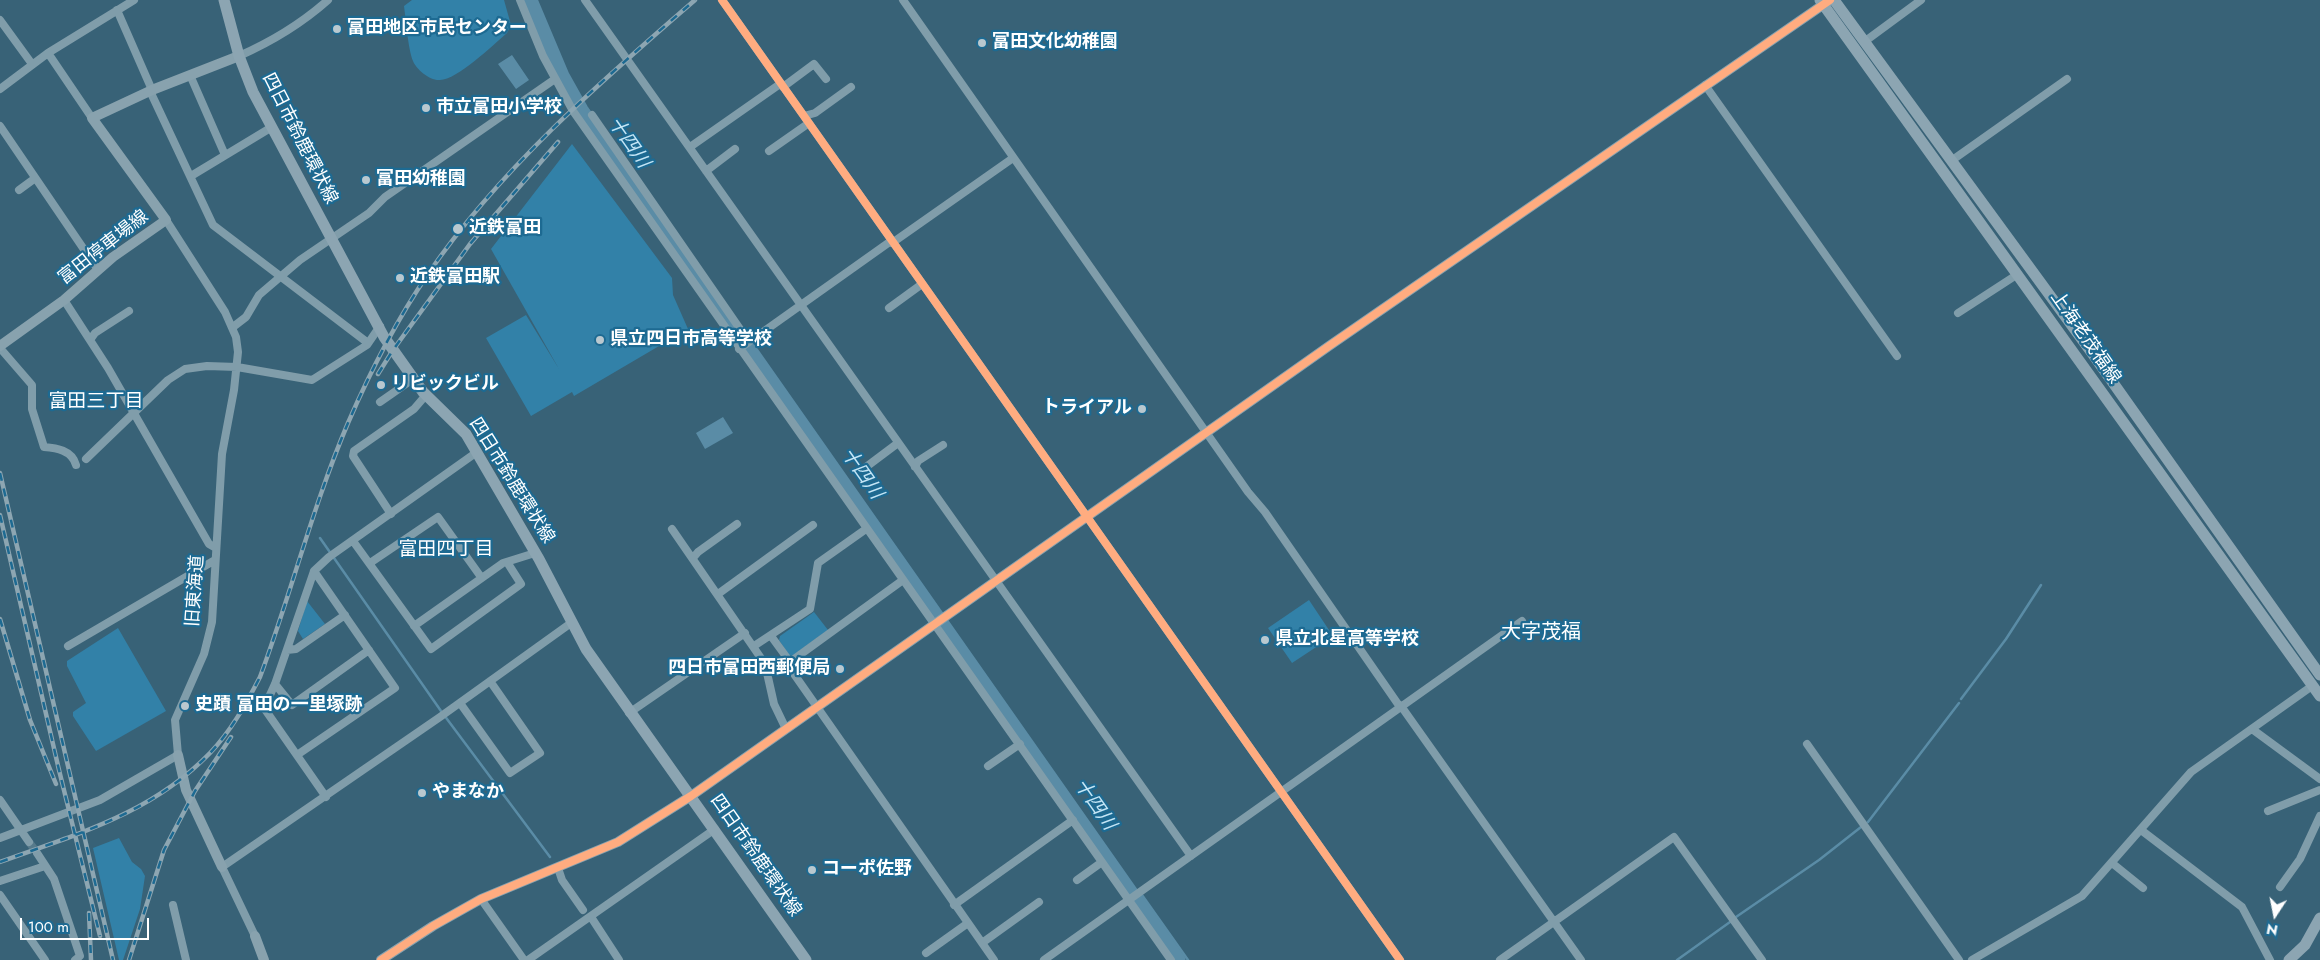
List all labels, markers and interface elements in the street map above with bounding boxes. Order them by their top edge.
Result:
place label: 富田地区市民センター [347,18,527,40]
marker: 富田地区市民センター [331,23,343,35]
place label: 富田文化幼稚園 [992,32,1118,54]
marker: 富田文化幼稚園 [976,37,988,49]
street label: 四日市鈴鹿環状線 [257,70,341,208]
place label: 市立富田小学校 [436,97,562,119]
marker: 市立富田小学校 [420,102,432,114]
water label: 十四川 [602,113,654,173]
place label: 富田幼稚園 [376,169,466,191]
marker: 富田幼稚園 [360,174,372,186]
street label: 富田停車場線 [55,206,153,290]
place label: 近鉄富田 [469,218,541,240]
marker: 近鉄富田 [451,222,465,236]
place label: 近鉄富田駅 [410,267,500,289]
marker: 近鉄富田駅 [394,272,406,284]
street label: 上海老茂福線 [2045,288,2125,388]
place label: 県立四日市高等学校 [610,329,772,351]
marker: 県立四日市高等学校 [594,334,606,346]
place label: リビックビル [391,374,499,396]
marker: リビックビル [375,379,387,391]
district label: 富田三丁目 [49,391,143,413]
place label: トライアル [1042,398,1132,420]
marker: トライアル [1136,403,1148,415]
street label: 四日市鈴鹿環状線 [464,414,558,548]
water label: 十四川 [835,444,887,504]
district label: 富田四丁目 [399,539,493,561]
street label: 旧東海道 [183,554,209,628]
district label: 大字茂福 [1501,621,1581,645]
place label: 県立北星高等学校 [1275,629,1419,651]
marker: 県立北星高等学校 [1259,634,1271,646]
place label: 四日市富田西郵便局 [668,658,830,680]
marker: 四日市富田西郵便局 [834,663,846,675]
place label: 史蹟 富田の一里塚跡 [195,695,362,717]
marker: 史蹟 富田の一里塚跡 [179,700,191,712]
water label: 十四川 [1068,775,1120,835]
place label: やまなか [432,782,504,804]
marker: やまなか [416,787,428,799]
street label: 四日市鈴鹿環状線 [705,791,805,921]
place label: コーポ佐野 [822,859,912,881]
marker: コーポ佐野 [806,864,818,876]
north arrow [2250,890,2300,940]
scale bar [22,908,151,940]
text: 100 m [28,916,69,938]
text: N [2265,919,2280,941]

